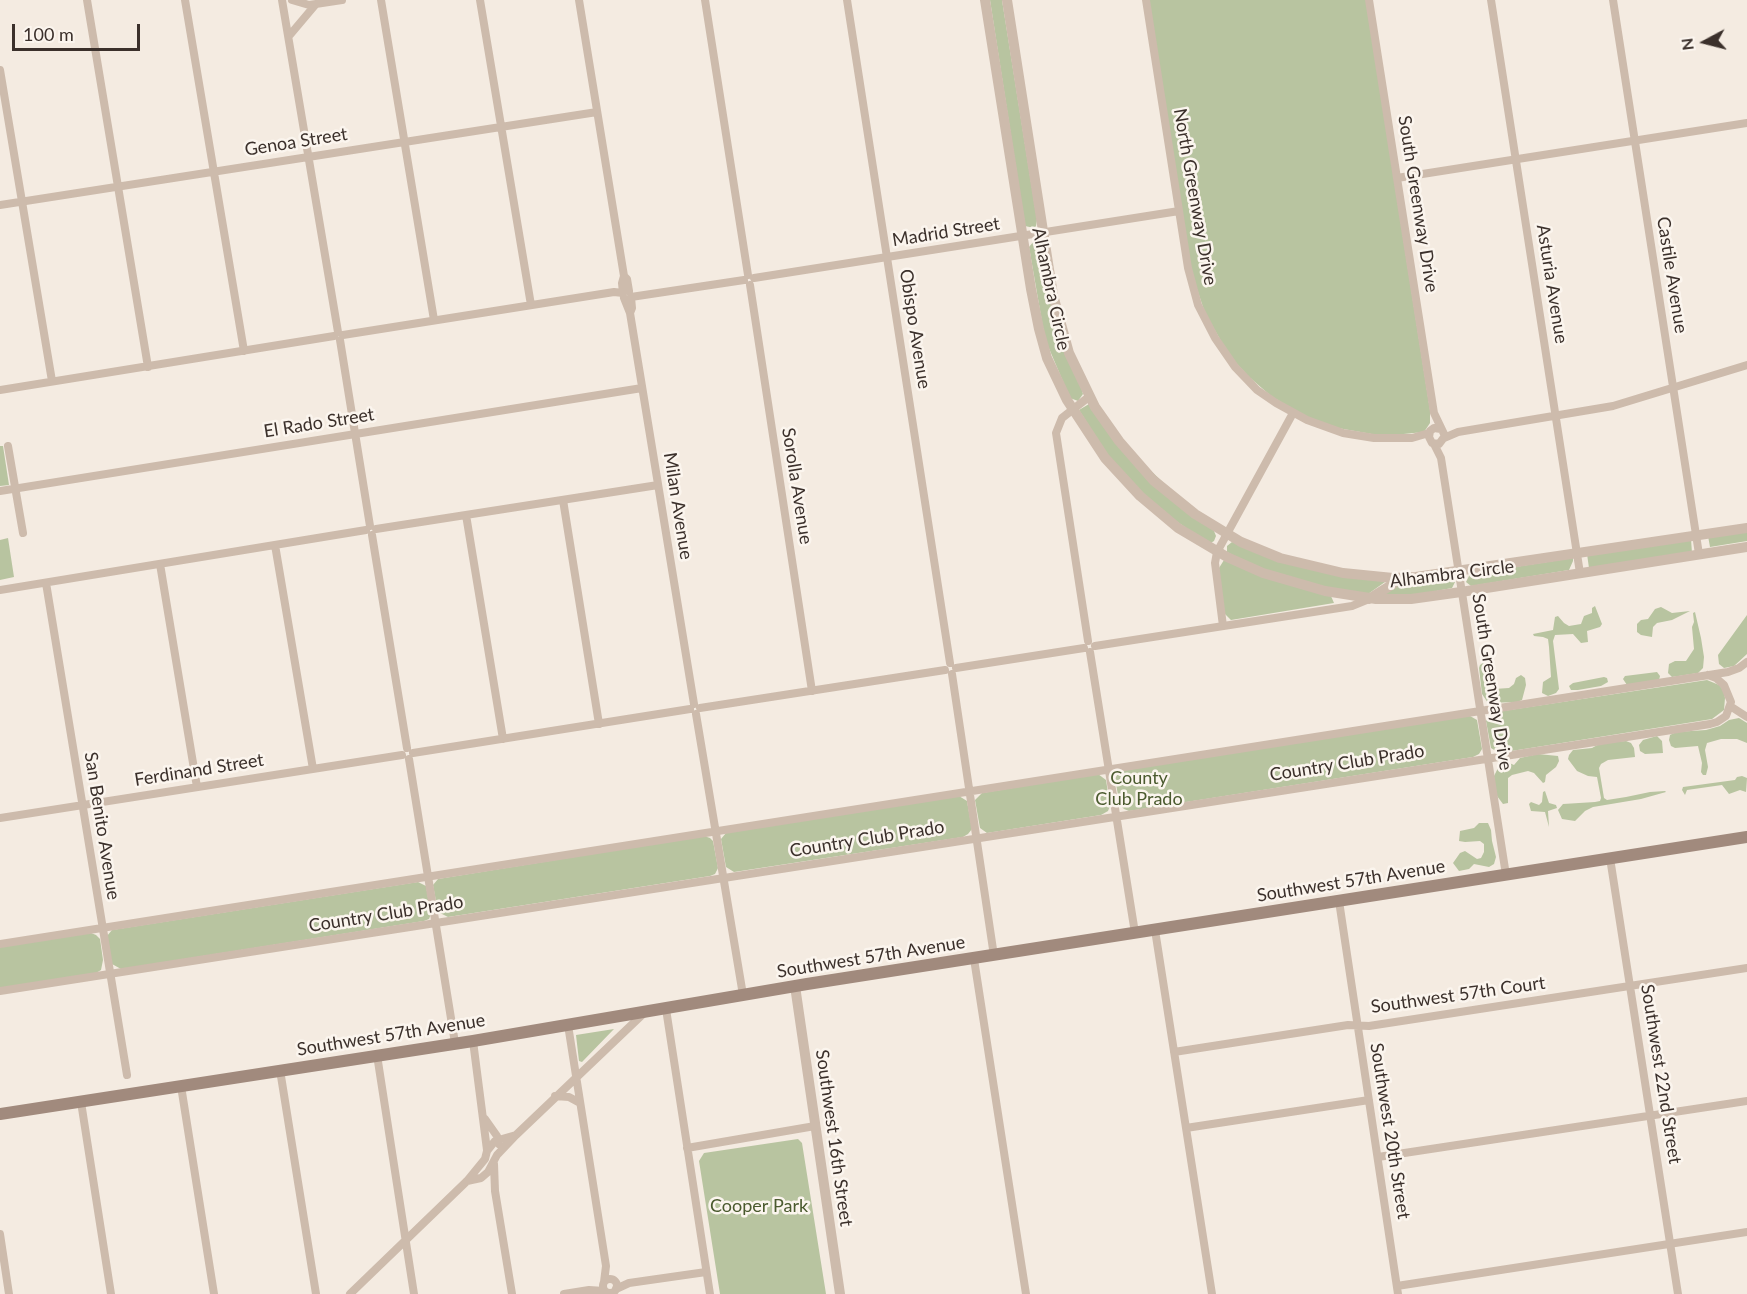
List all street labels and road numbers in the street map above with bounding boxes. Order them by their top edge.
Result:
street label: North Greenway Drive [1169,107,1221,287]
street label: South Greenway Drive [1393,114,1443,294]
street label: Genoa Street [243,123,349,161]
street label: Madrid Street [891,213,1001,251]
street label: Castile Avenue [1652,215,1692,335]
street label: Asturia Avenue [1532,223,1572,345]
street label: Alhambra Circle [1027,226,1075,352]
street label: Obispo Avenue [895,268,935,390]
street label: El Rado Street [262,404,376,442]
street label: Sorolla Avenue [777,426,817,546]
street label: Milan Avenue [659,451,697,561]
street label: Alhambra Circle [1389,556,1515,592]
street label: South Greenway Drive [1467,592,1517,772]
street label: Country Club Prado [1268,740,1426,786]
street label: Ferdinand Street [133,749,265,791]
street label: San Benito Avenue [80,751,124,901]
street label: Country Club Prado [788,816,946,862]
street label: Southwest 57th Avenue [1255,855,1447,907]
street label: Country Club Prado [307,891,465,937]
street label: Southwest 57th Avenue [775,931,967,983]
street label: Southwest 57th Court [1369,972,1547,1018]
street label: Southwest 22nd Street [1636,983,1686,1165]
street label: Southwest 57th Avenue [295,1009,487,1061]
street label: Southwest 20th Street [1365,1041,1415,1221]
street label: Southwest 16th Street [811,1048,857,1228]

